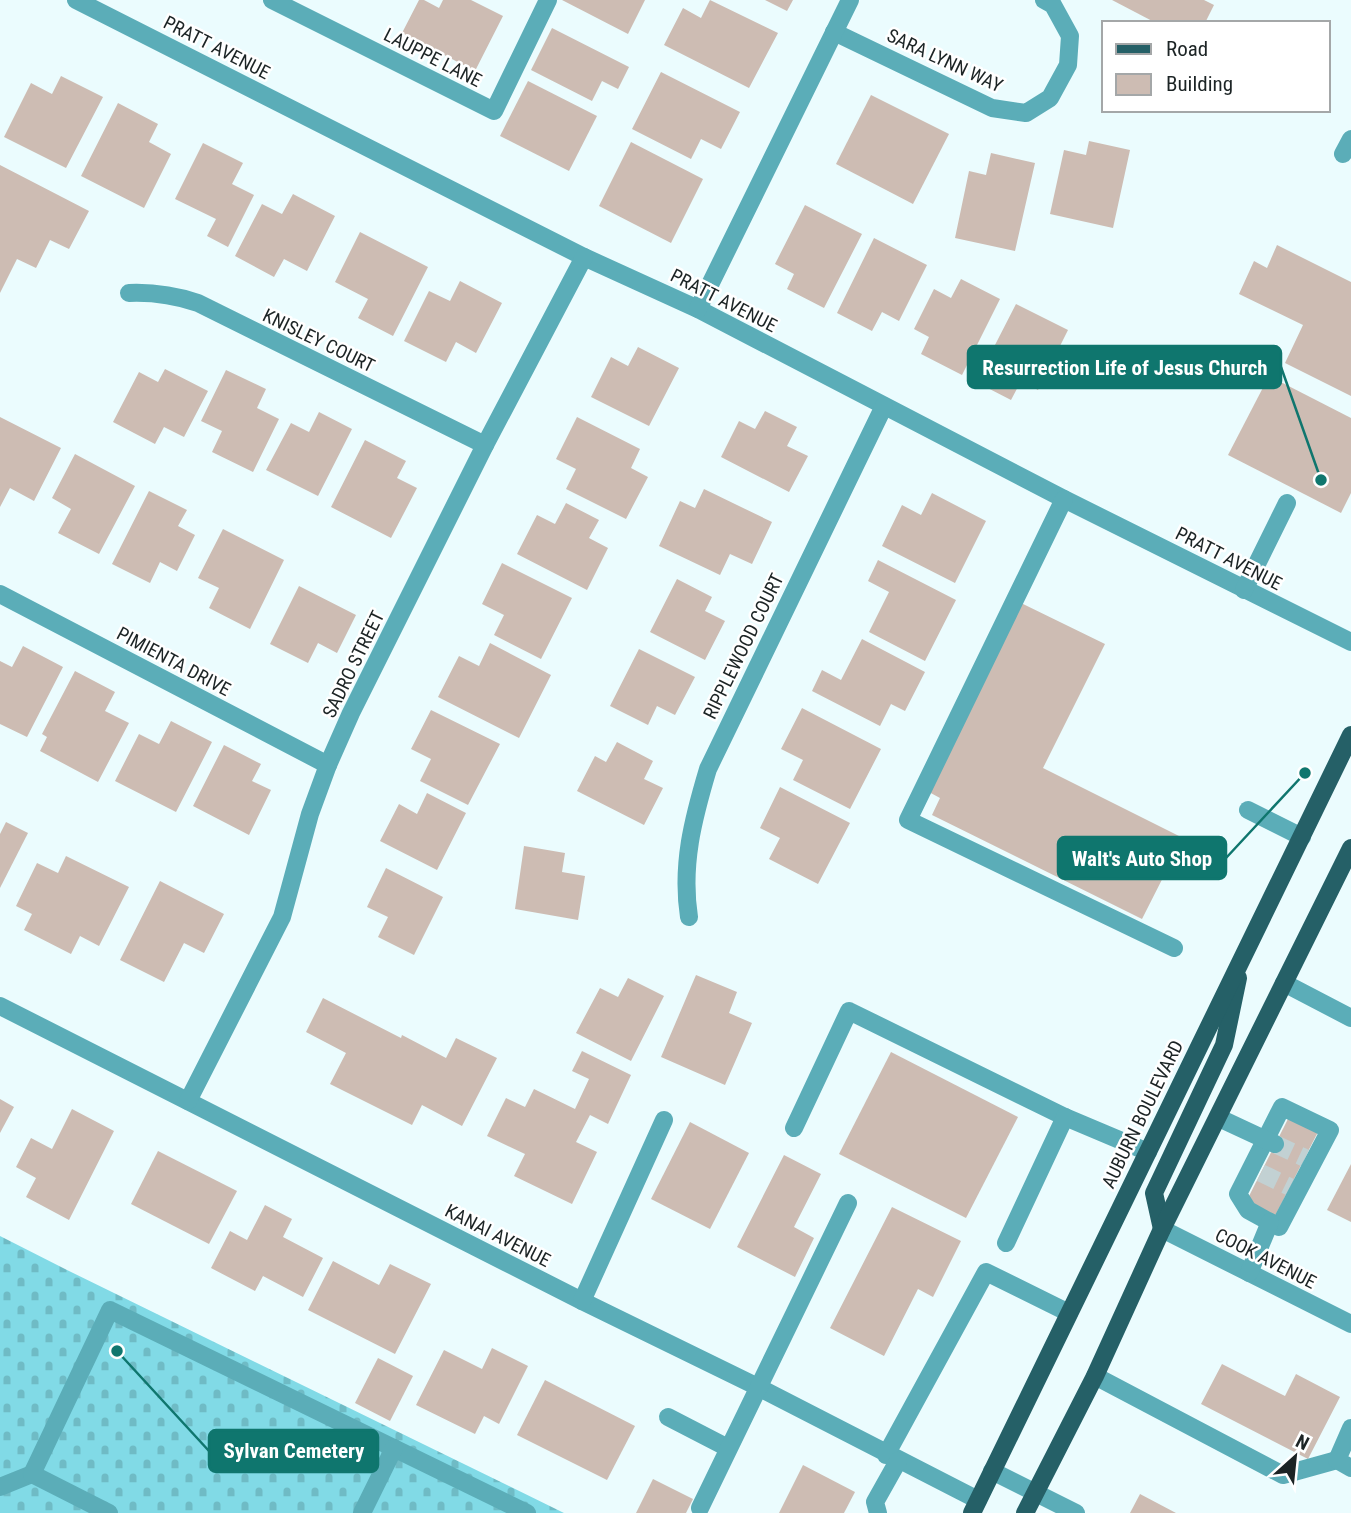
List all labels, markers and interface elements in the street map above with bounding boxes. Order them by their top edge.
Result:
street label: PRATT AVENUE [160,11,274,84]
legend [1102,21,1330,112]
street label: LAUPPE LANE [380,23,486,92]
street label: SARA LYNN WAY [883,24,1006,97]
text: Road [1166,37,1208,61]
text: Building [1166,72,1233,96]
street label: PRATT AVENUE [667,264,781,337]
street label: KNISLEY COURT [259,303,379,377]
callout: Resurrection Life of Jesus Church [968,346,1281,388]
text: Resurrection Life of Jesus Church [982,356,1268,380]
street label: PRATT AVENUE [1172,522,1286,595]
street label: RIPPLEWOOD COURT [698,570,789,723]
street label: SADRO STREET [318,607,389,722]
street label: PIMIENTA DRIVE [113,622,235,701]
callout: Walt's Auto Shop [1058,837,1226,879]
text: Walt's Auto Shop [1072,847,1212,871]
street label: AUBURN BOULEVARD [1097,1037,1188,1192]
street label: KANAI AVENUE [441,1199,554,1272]
street label: COOK AVENUE [1211,1223,1320,1294]
north arrow [1260,1422,1330,1492]
text: N [1292,1429,1313,1455]
callout: Sylvan Cemetery [209,1430,378,1472]
text: Sylvan Cemetery [224,1439,365,1463]

